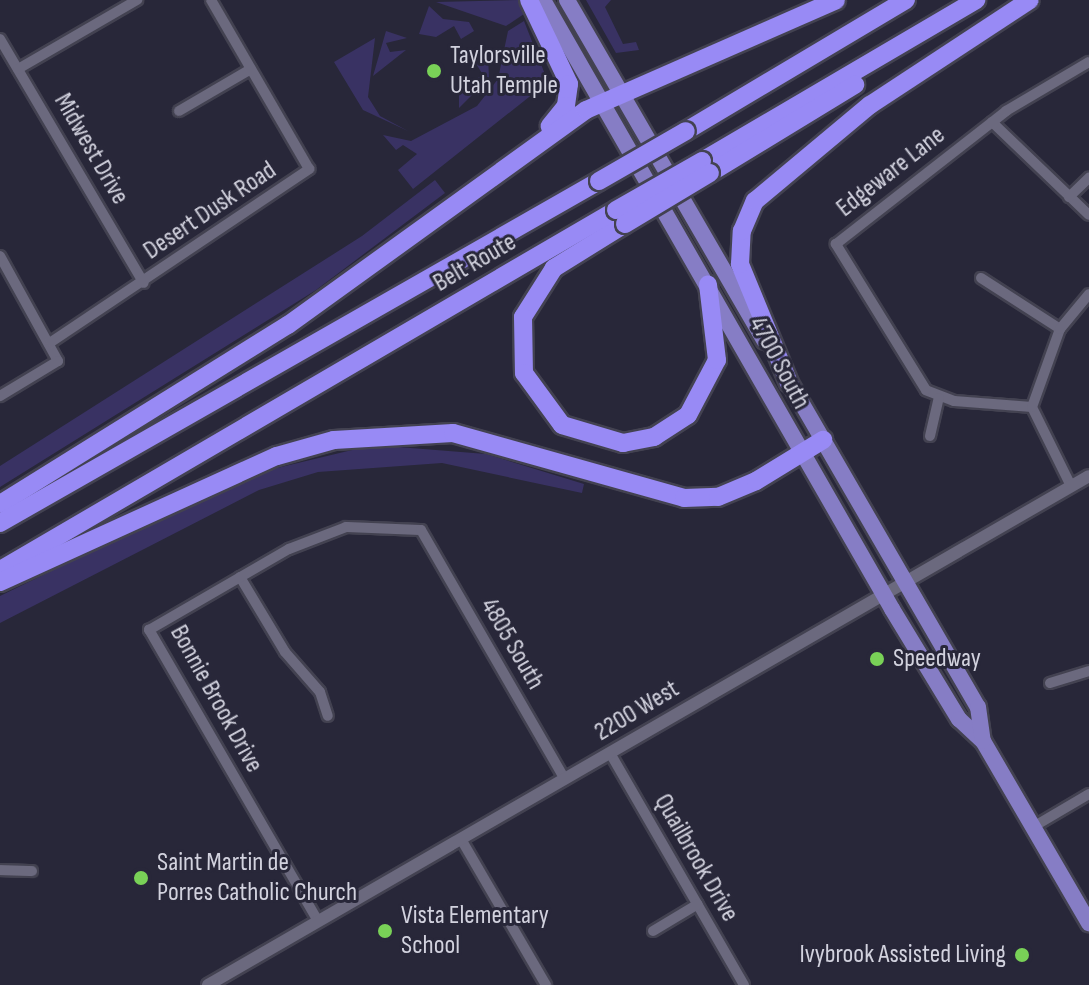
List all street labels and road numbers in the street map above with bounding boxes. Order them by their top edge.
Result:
street label: Midwest Drive [47,88,135,210]
street label: Edgeware Lane [831,120,951,224]
street label: Desert Dusk Road [138,155,282,267]
street label: Belt Route [428,227,522,299]
street label: 4700 South [742,311,816,415]
street label: 4805 South [473,593,551,695]
street label: Bonnie Brook Drive [163,620,269,778]
street label: 2200 West [589,674,685,748]
street label: Quailbrook Drive [647,789,745,927]

